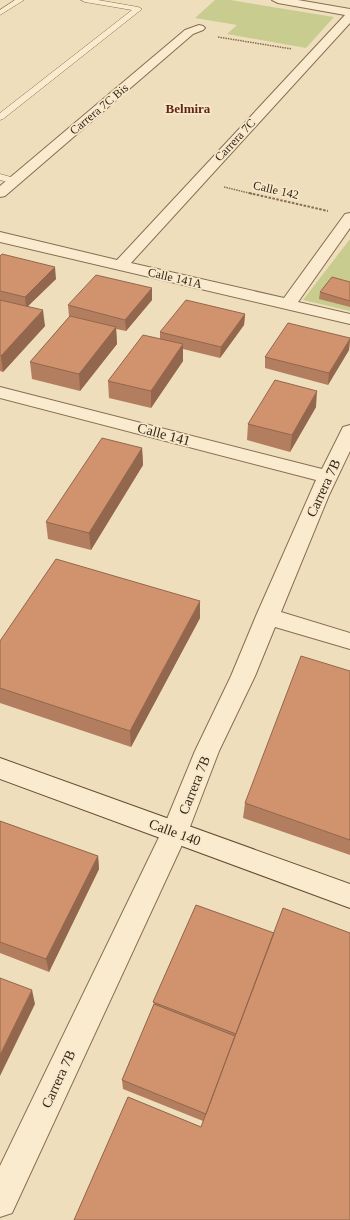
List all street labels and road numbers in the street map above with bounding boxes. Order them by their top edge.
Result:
street label: Carrera 7C Bis [67,80,131,137]
street label: Carrera 7C [212,116,258,164]
street label: Calle 142 [252,178,300,202]
street label: Calle 141A [147,265,204,291]
street label: Calle 141 [136,420,192,449]
street label: Carrera 7B [304,457,343,519]
street label: Carrera 7B [176,754,213,817]
street label: Calle 140 [147,816,203,849]
street label: Carrera 7B [39,1048,78,1110]

